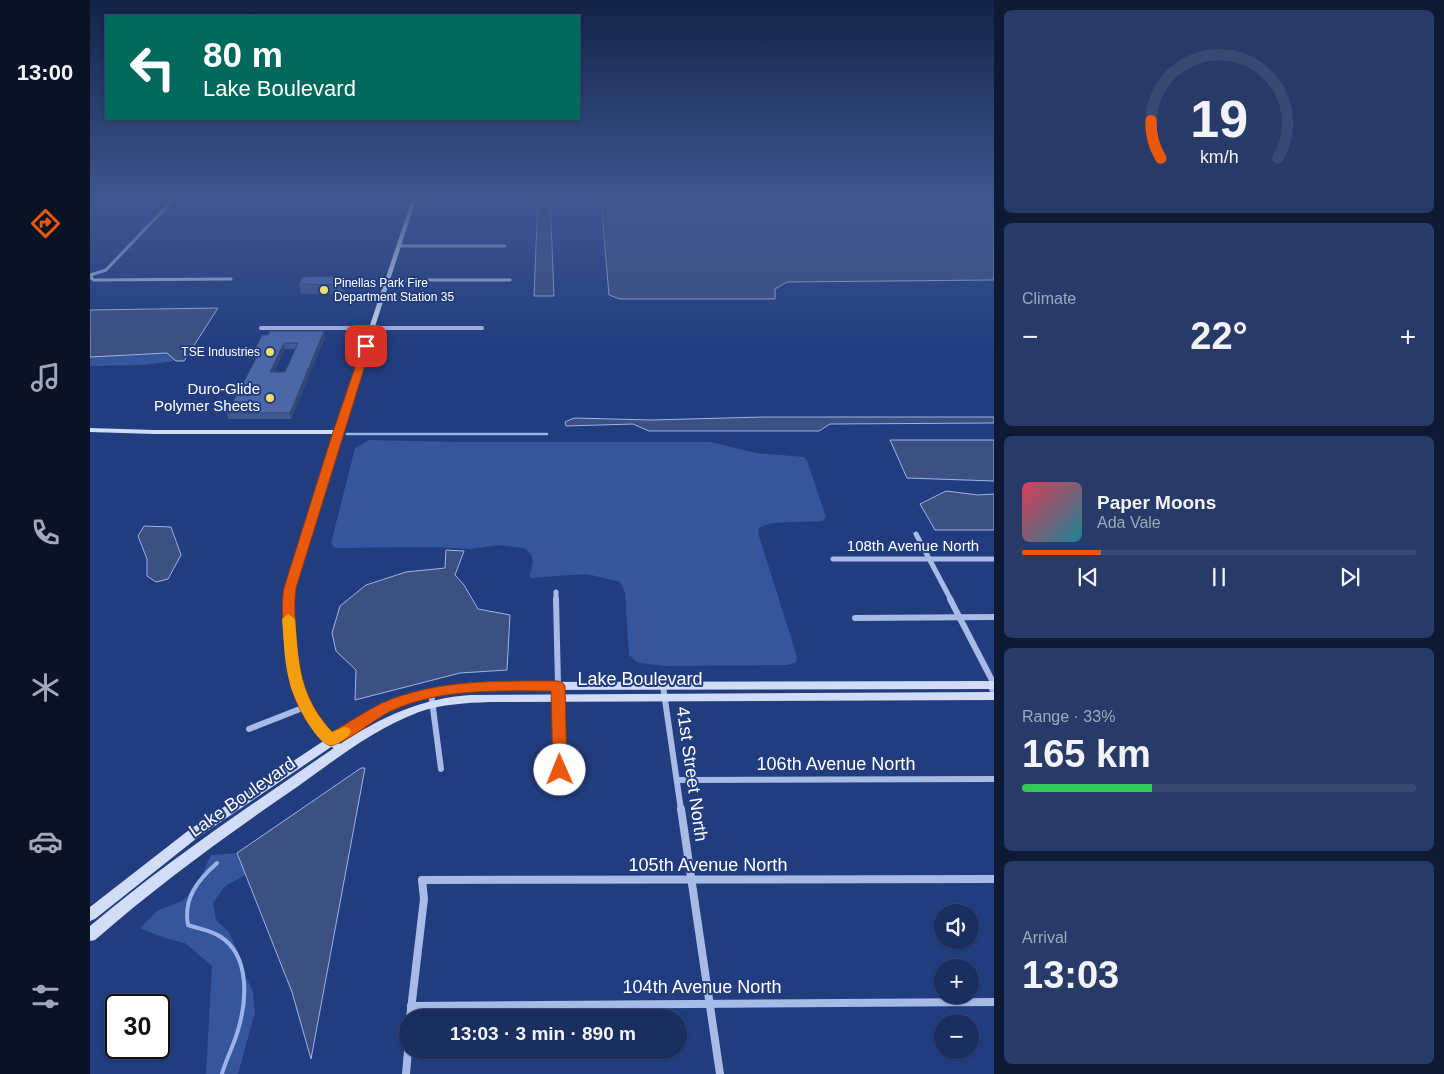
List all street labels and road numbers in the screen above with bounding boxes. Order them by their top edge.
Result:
street label: 108th Avenue North [847,537,979,554]
street label: Lake Boulevard [577,669,703,689]
street label: 41st Street North [673,705,711,843]
street label: Lake Boulevard [185,753,299,841]
street label: 106th Avenue North [757,754,915,774]
street label: 105th Avenue North [629,855,787,875]
street label: 104th Avenue North [623,977,781,997]

